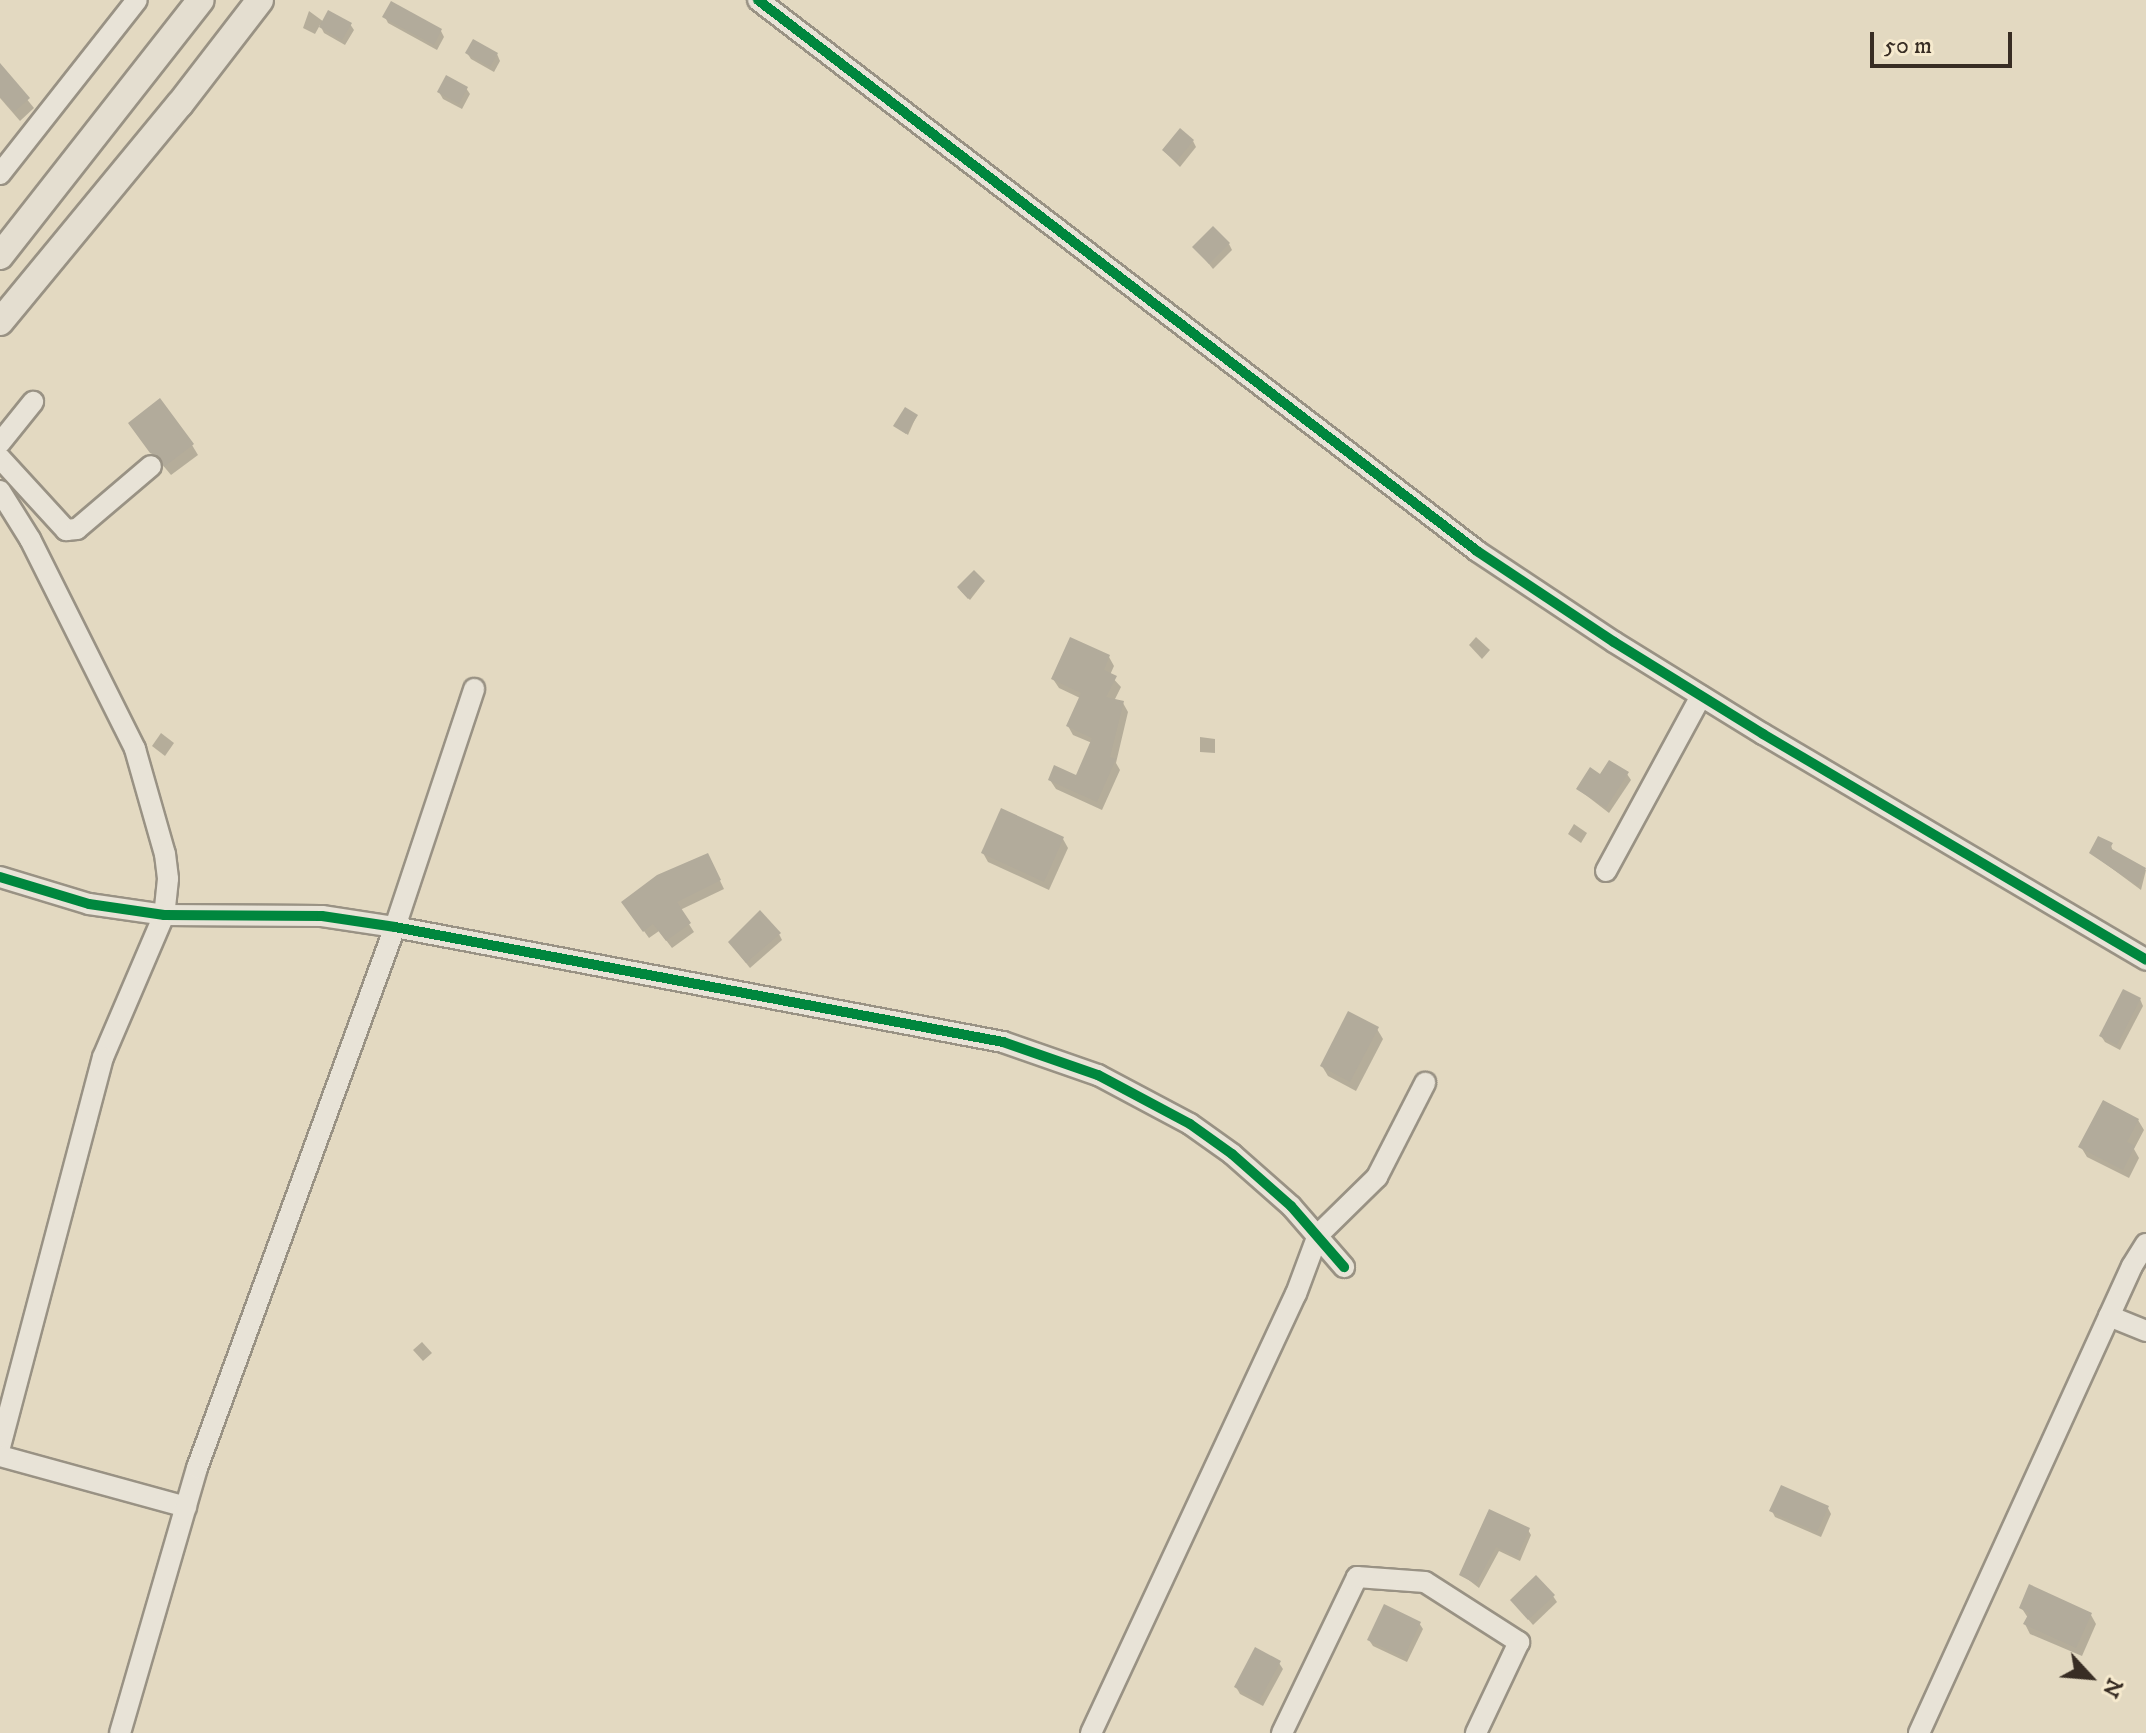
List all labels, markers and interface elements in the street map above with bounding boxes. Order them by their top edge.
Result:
scale bar [1874,16,2016,66]
text: 50 m [1884,31,1932,61]
north arrow [2050,1637,2130,1717]
text: N [2096,1674,2128,1702]

